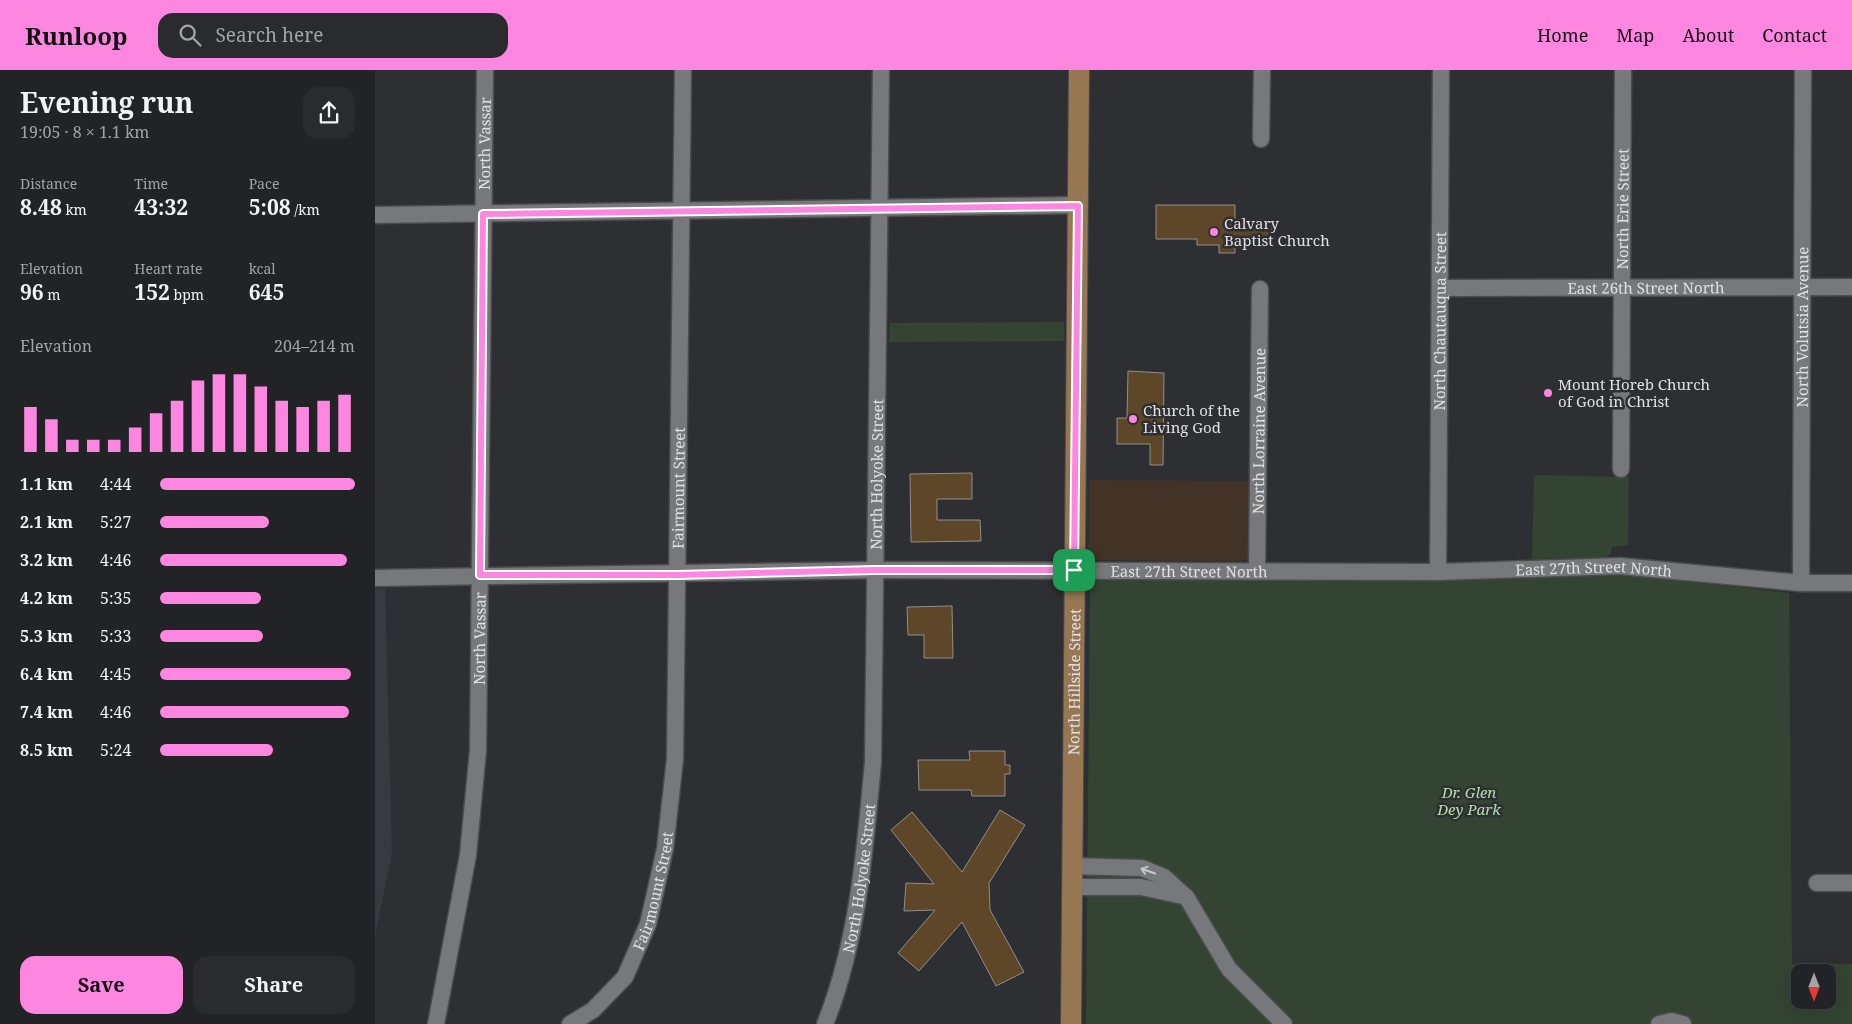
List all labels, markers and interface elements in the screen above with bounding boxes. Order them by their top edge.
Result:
search box [158,13,508,58]
text: Runloop [25,19,128,52]
icon: search [176,21,204,49]
text: Search here [216,22,323,48]
text: Home [1537,23,1588,47]
text: Map [1616,23,1654,47]
text: About [1682,23,1734,47]
text: Contact [1762,23,1827,47]
text: Evening run [20,83,193,121]
button: share [303,87,355,139]
street label: North Vassar [474,97,495,190]
text: 19:05 · 8 × 1.1 km [20,121,149,143]
street label: North Erie Street [1612,148,1633,270]
text: Distance [20,174,77,193]
text: Time [134,174,168,193]
text: Pace [249,174,279,193]
text: 8.48 [20,193,62,221]
text: 43:32 [134,193,188,221]
text: 5:08 [249,193,291,221]
text: km [62,200,87,219]
text: /km [291,200,320,219]
place label: Calvary Baptist Church [1224,213,1330,250]
marker: Calvary Baptist Church [1208,226,1220,238]
street label: North Chautauqua Street [1429,232,1450,411]
street label: North Volutsia Avenue [1792,247,1812,407]
text: Elevation [20,259,83,278]
text: Heart rate [134,259,203,278]
text: kcal [249,259,276,278]
street label: East 26th Street North [1567,277,1725,298]
text: 96 [20,278,44,306]
text: 152 [134,278,170,306]
text: 645 [249,278,284,306]
text: m [44,285,61,304]
text: bpm [170,285,204,304]
text: Elevation [20,335,92,357]
text: 204–214 m [274,335,355,357]
street label: North Lorraine Avenue [1248,348,1269,514]
place label: Mount Horeb Church of God in Christ [1558,374,1711,411]
marker: Mount Horeb Church of God in Christ [1542,387,1554,399]
street label: North Holyoke Street [865,399,887,550]
place label: Church of the Living God [1143,400,1240,437]
marker: Church of the Living God [1127,413,1139,425]
street label: Fairmount Street [667,427,689,549]
text: 1.1 km [20,473,73,495]
text: 4:44 [100,473,131,495]
text: 2.1 km [20,511,73,533]
text: 5:27 [100,511,131,533]
text: 3.2 km [20,549,73,571]
text: 4:46 [100,549,131,571]
pin [1053,549,1095,591]
icon: arrive [1060,556,1088,584]
street label: East 27th Street North [1515,556,1674,581]
street label: East 27th Street North [1110,561,1268,581]
text: 4.2 km [20,587,73,609]
text: 5:35 [100,587,131,609]
street label: North Vassar [469,592,490,685]
street label: North Hillside Street [1063,609,1084,755]
text: 5.3 km [20,625,73,647]
text: 5:33 [100,625,131,647]
text: 6.4 km [20,663,73,685]
text: 4:45 [100,663,131,685]
text: 7.4 km [20,701,73,723]
text: 4:46 [100,701,131,723]
text: 8.5 km [20,739,73,761]
text: 5:24 [100,739,131,761]
park label: Dr. Glen Dey Park [1436,782,1501,819]
street label: North Holyoke Street [838,803,879,955]
street label: Fairmount Street [628,831,677,953]
one-way arrow [1140,866,1156,875]
button: Save [20,956,183,1014]
button: Share [193,956,355,1014]
north arrow [1791,964,1836,1009]
map controls [1791,964,1836,1009]

